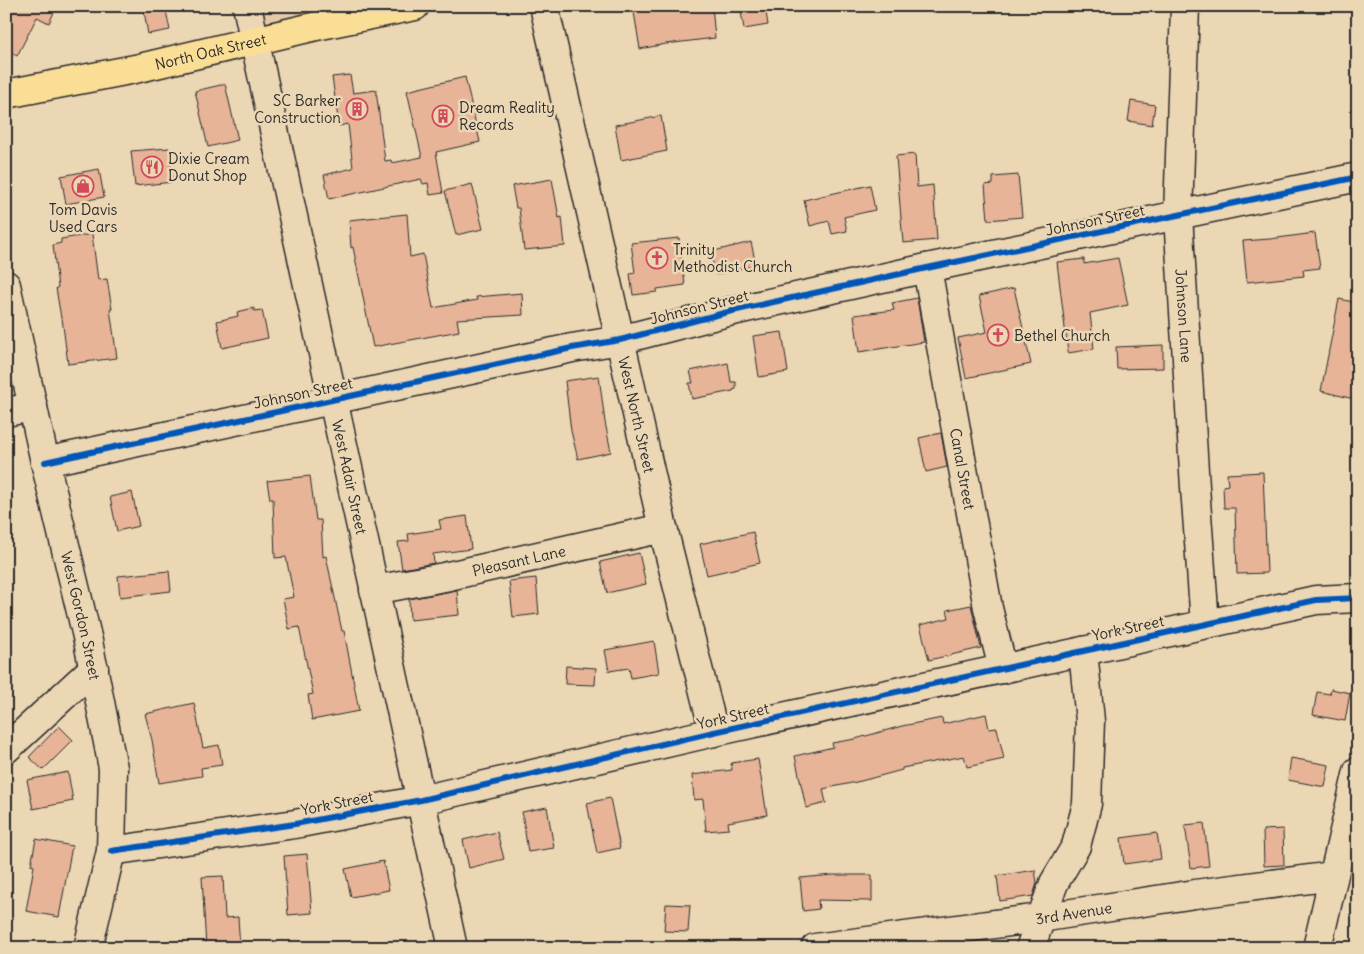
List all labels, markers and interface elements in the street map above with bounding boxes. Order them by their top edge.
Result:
street label: North Oak Street [153,29,268,73]
place label: SC Barker Construction [254,91,341,127]
building icon: SC Barker Construction [345,97,369,121]
place label: Dream Reality Records [459,98,555,134]
building icon: Dream Reality Records [431,104,455,128]
place label: Dixie Cream Donut Shop [168,149,250,185]
restaurant icon: Dixie Cream Donut Shop [140,155,164,179]
shop icon: Tom Davis Used Cars [71,174,95,198]
place label: Tom Davis Used Cars [49,200,118,236]
street label: Johnson Street [1044,200,1146,240]
place label: Trinity Methodist Church [673,240,793,276]
church icon: Trinity Methodist Church [645,246,669,270]
street label: Johnson Lane [1172,268,1197,363]
street label: Johnson Street [648,286,750,328]
church icon: Bethel Church [986,323,1010,347]
place label: Bethel Church [1014,326,1110,345]
street label: West North Street [615,354,660,475]
street label: Johnson Street [252,373,354,413]
street label: West Adair Street [328,418,372,536]
street label: Canal Street [946,426,980,511]
street label: Pleasant Lane [470,541,567,580]
street label: West Gordon Street [57,549,105,682]
street label: York Street [1090,611,1166,645]
street label: York Street [695,699,771,733]
street label: York Street [299,787,375,819]
street label: 3rd Avenue [1034,897,1113,928]

